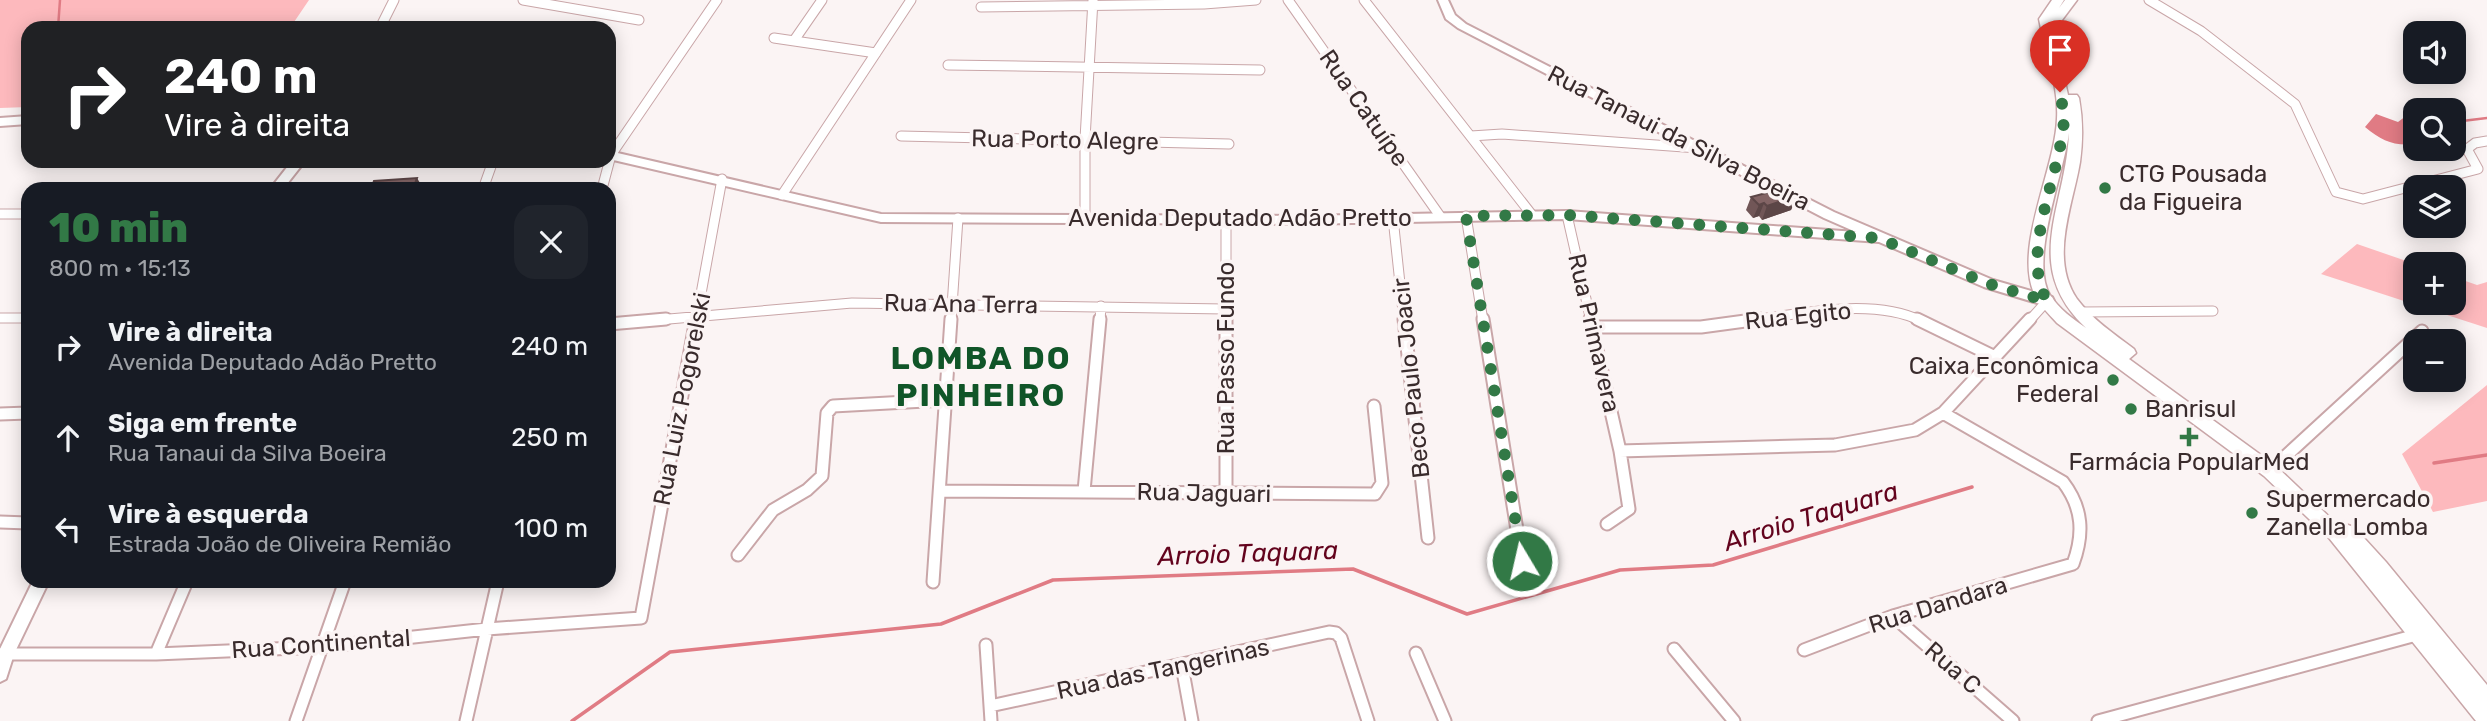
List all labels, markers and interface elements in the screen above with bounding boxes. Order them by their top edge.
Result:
pin [2030,20,2090,92]
map controls [2403,21,2466,392]
button: sound [2403,21,2466,84]
icon: arrive [2041,31,2079,69]
street label: Rua Catuípe [1314,44,1414,172]
text: 240 m [164,47,318,105]
icon: right [49,49,140,140]
street label: Rua Tanaui da Silva Boeira [1543,60,1815,216]
button: search [2403,98,2466,161]
text: Vire à direita [164,106,350,144]
street label: Rua Porto Alegre [971,124,1159,156]
place label: CTG Pousada da Figueira [2119,160,2267,216]
button: layers [2403,175,2466,238]
marker: CTG Pousada da Figueira [2097,180,2113,196]
text: 10 min [49,203,188,253]
street label: Avenida Deputado Adão Pretto [1068,204,1412,232]
button: close [514,205,588,279]
street label: Rua Primavera [1562,251,1626,415]
button: + [2403,252,2466,315]
text: 800 m · 15:13 [49,254,191,282]
street label: Rua Passo Fundo [1212,262,1240,454]
street label: Beco Paulo Joacir [1387,277,1435,479]
street label: Rua Ana Terra [884,289,1038,319]
street label: Rua Luiz Pogorelski [648,290,716,508]
street label: Rua Egito [1743,296,1853,336]
text: Vire à direita [108,317,273,348]
icon: right [49,328,87,366]
button: − [2403,329,2466,392]
text: 240 m [511,331,588,362]
district label: LOMBA DO PINHEIRO [891,339,1071,414]
text: Avenida Deputado Adão Pretto [108,348,437,376]
place label: Caixa Econômica Federal [1909,352,2099,408]
marker: Caixa Econômica Federal [2105,372,2121,388]
place label: Banrisul [2145,395,2236,423]
marker: Banrisul [2123,401,2139,417]
text: Siga em frente [108,408,297,439]
icon: ahead [49,419,87,457]
text: 250 m [511,422,588,453]
marker: Farmácia PopularMed [2181,429,2197,445]
text: Rua Tanaui da Silva Boeira [108,439,387,467]
place label: Farmácia PopularMed [2068,448,2310,476]
water label: Arroio Taquara [1718,475,1902,558]
street label: Rua Jaguari [1136,478,1272,508]
place label: Supermercado Zanella Lomba [2266,485,2430,541]
text: Vire à esquerda [108,499,309,530]
marker: Supermercado Zanella Lomba [2244,505,2260,521]
icon: left [49,510,87,548]
text: 100 m [514,513,588,544]
position arrow [1485,524,1559,598]
text: Estrada João de Oliveira Remião [108,530,452,558]
water label: Arroio Taquara [1155,535,1339,572]
street label: Rua Dandara [1865,571,2011,639]
street label: Rua Continental [231,624,411,664]
street label: Rua das Tangerinas [1054,633,1272,705]
street label: Rua C [1919,636,1987,700]

